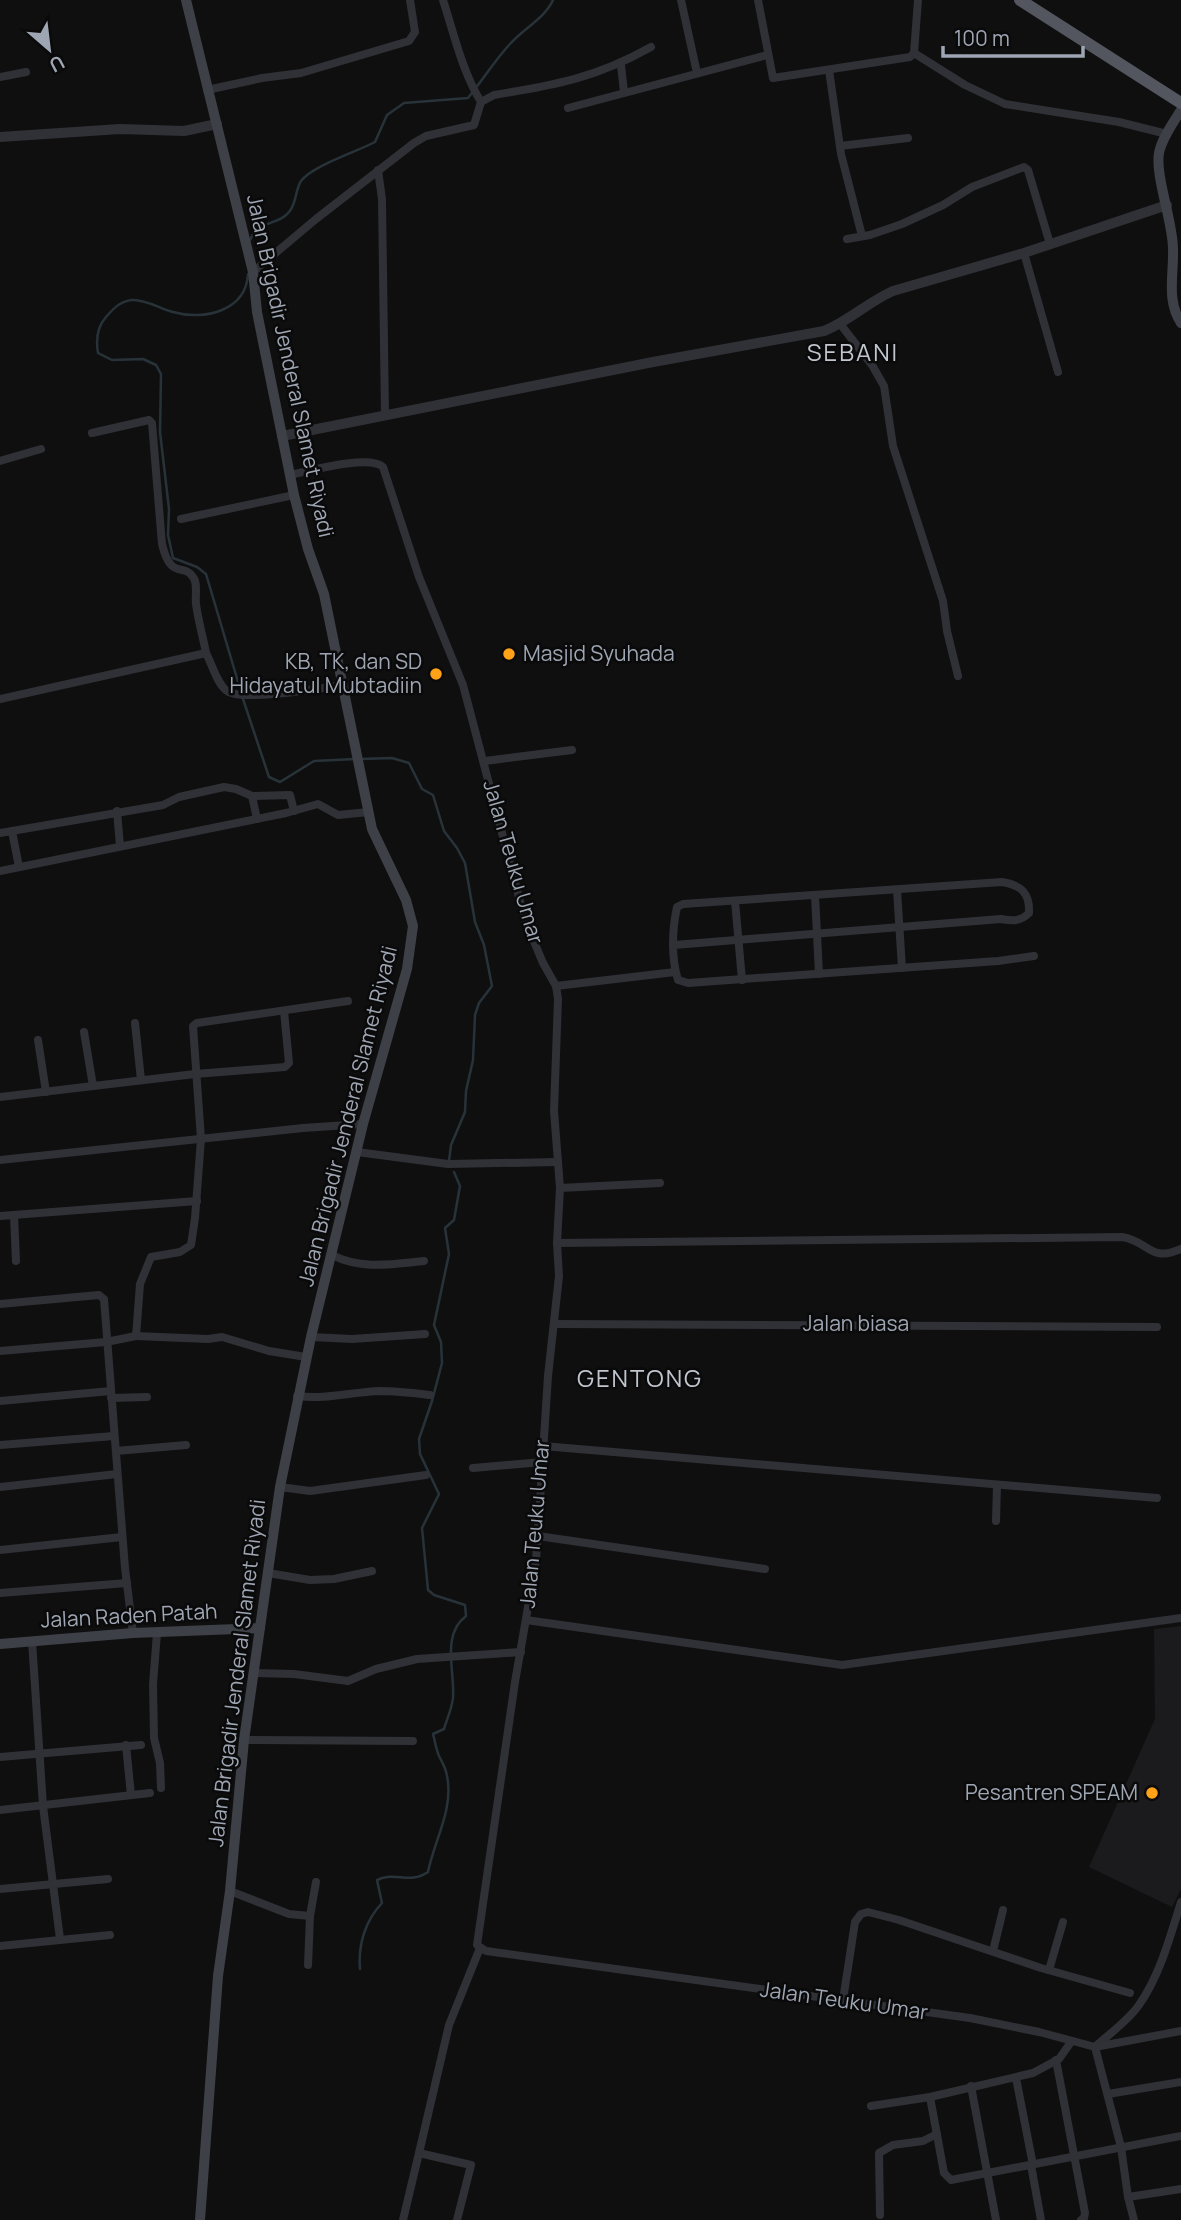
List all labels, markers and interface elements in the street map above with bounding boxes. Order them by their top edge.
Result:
north arrow [14,14,84,84]
scale bar [943,14,1083,58]
text: 100 m [954,24,1010,52]
text: U [45,49,69,79]
street label: Jalan Brigadir Jenderal Slamet Riyadi [241,192,341,540]
district label: SEBANI [807,335,899,368]
place label: Masjid Syuhada [523,639,675,667]
marker: Masjid Syuhada [501,646,517,662]
place label: KB, TK, dan SD Hidayatul Mubtadiin [230,647,422,699]
marker: KB, TK, dan SD Hidayatul Mubtadiin [428,666,444,682]
street label: Jalan Teuku Umar [477,777,551,947]
street label: Jalan Brigadir Jenderal Slamet Riyadi [291,943,403,1289]
street label: Jalan biasa [803,1309,909,1337]
district label: GENTONG [577,1361,703,1394]
street label: Jalan Teuku Umar [513,1438,555,1609]
street label: Jalan Brigadir Jenderal Slamet Riyadi [201,1498,271,1848]
street label: Jalan Raden Patah [40,1596,218,1634]
place label: Pesantren SPEAM [965,1778,1138,1806]
marker: Pesantren SPEAM [1144,1785,1160,1801]
street label: Jalan Teuku Umar [758,1974,930,2026]

